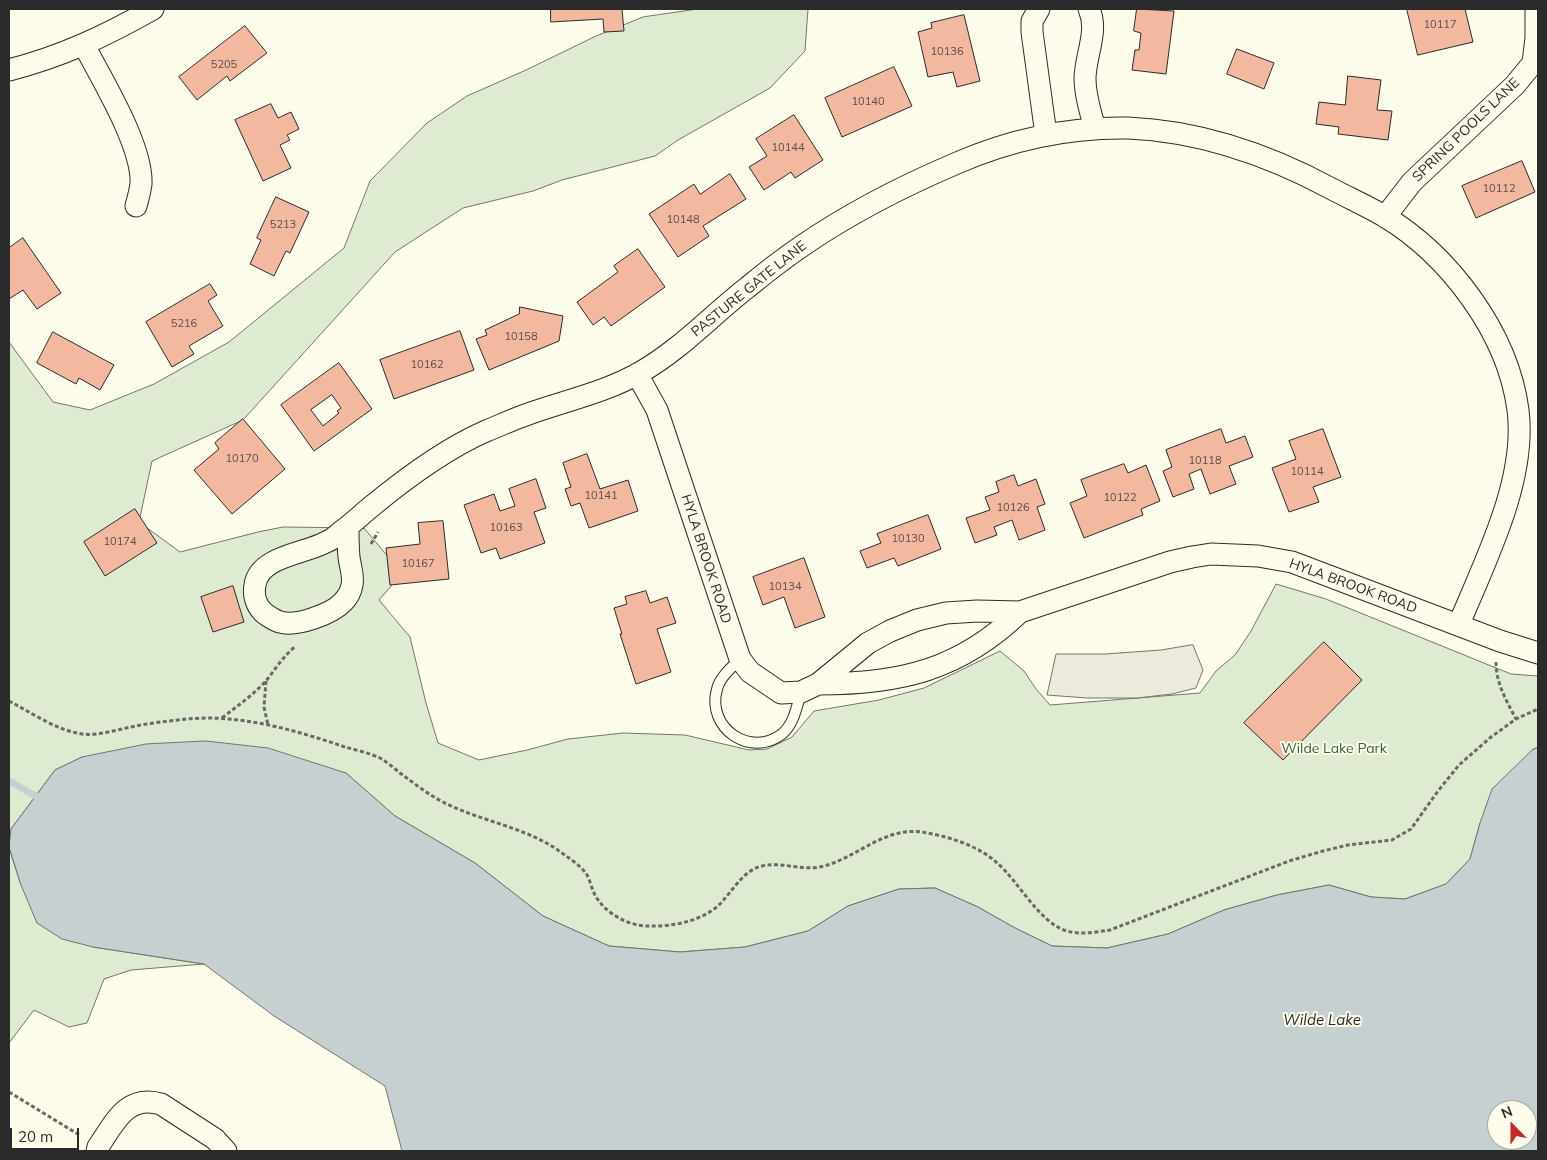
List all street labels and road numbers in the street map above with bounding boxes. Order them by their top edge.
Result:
street label: SPRING POOLS LANE [1409,75,1523,185]
street label: PASTURE GATE LANE [688,237,810,341]
street label: HYLA BROOK ROAD [677,492,735,626]
street label: HYLA BROOK ROAD [1287,555,1419,617]

